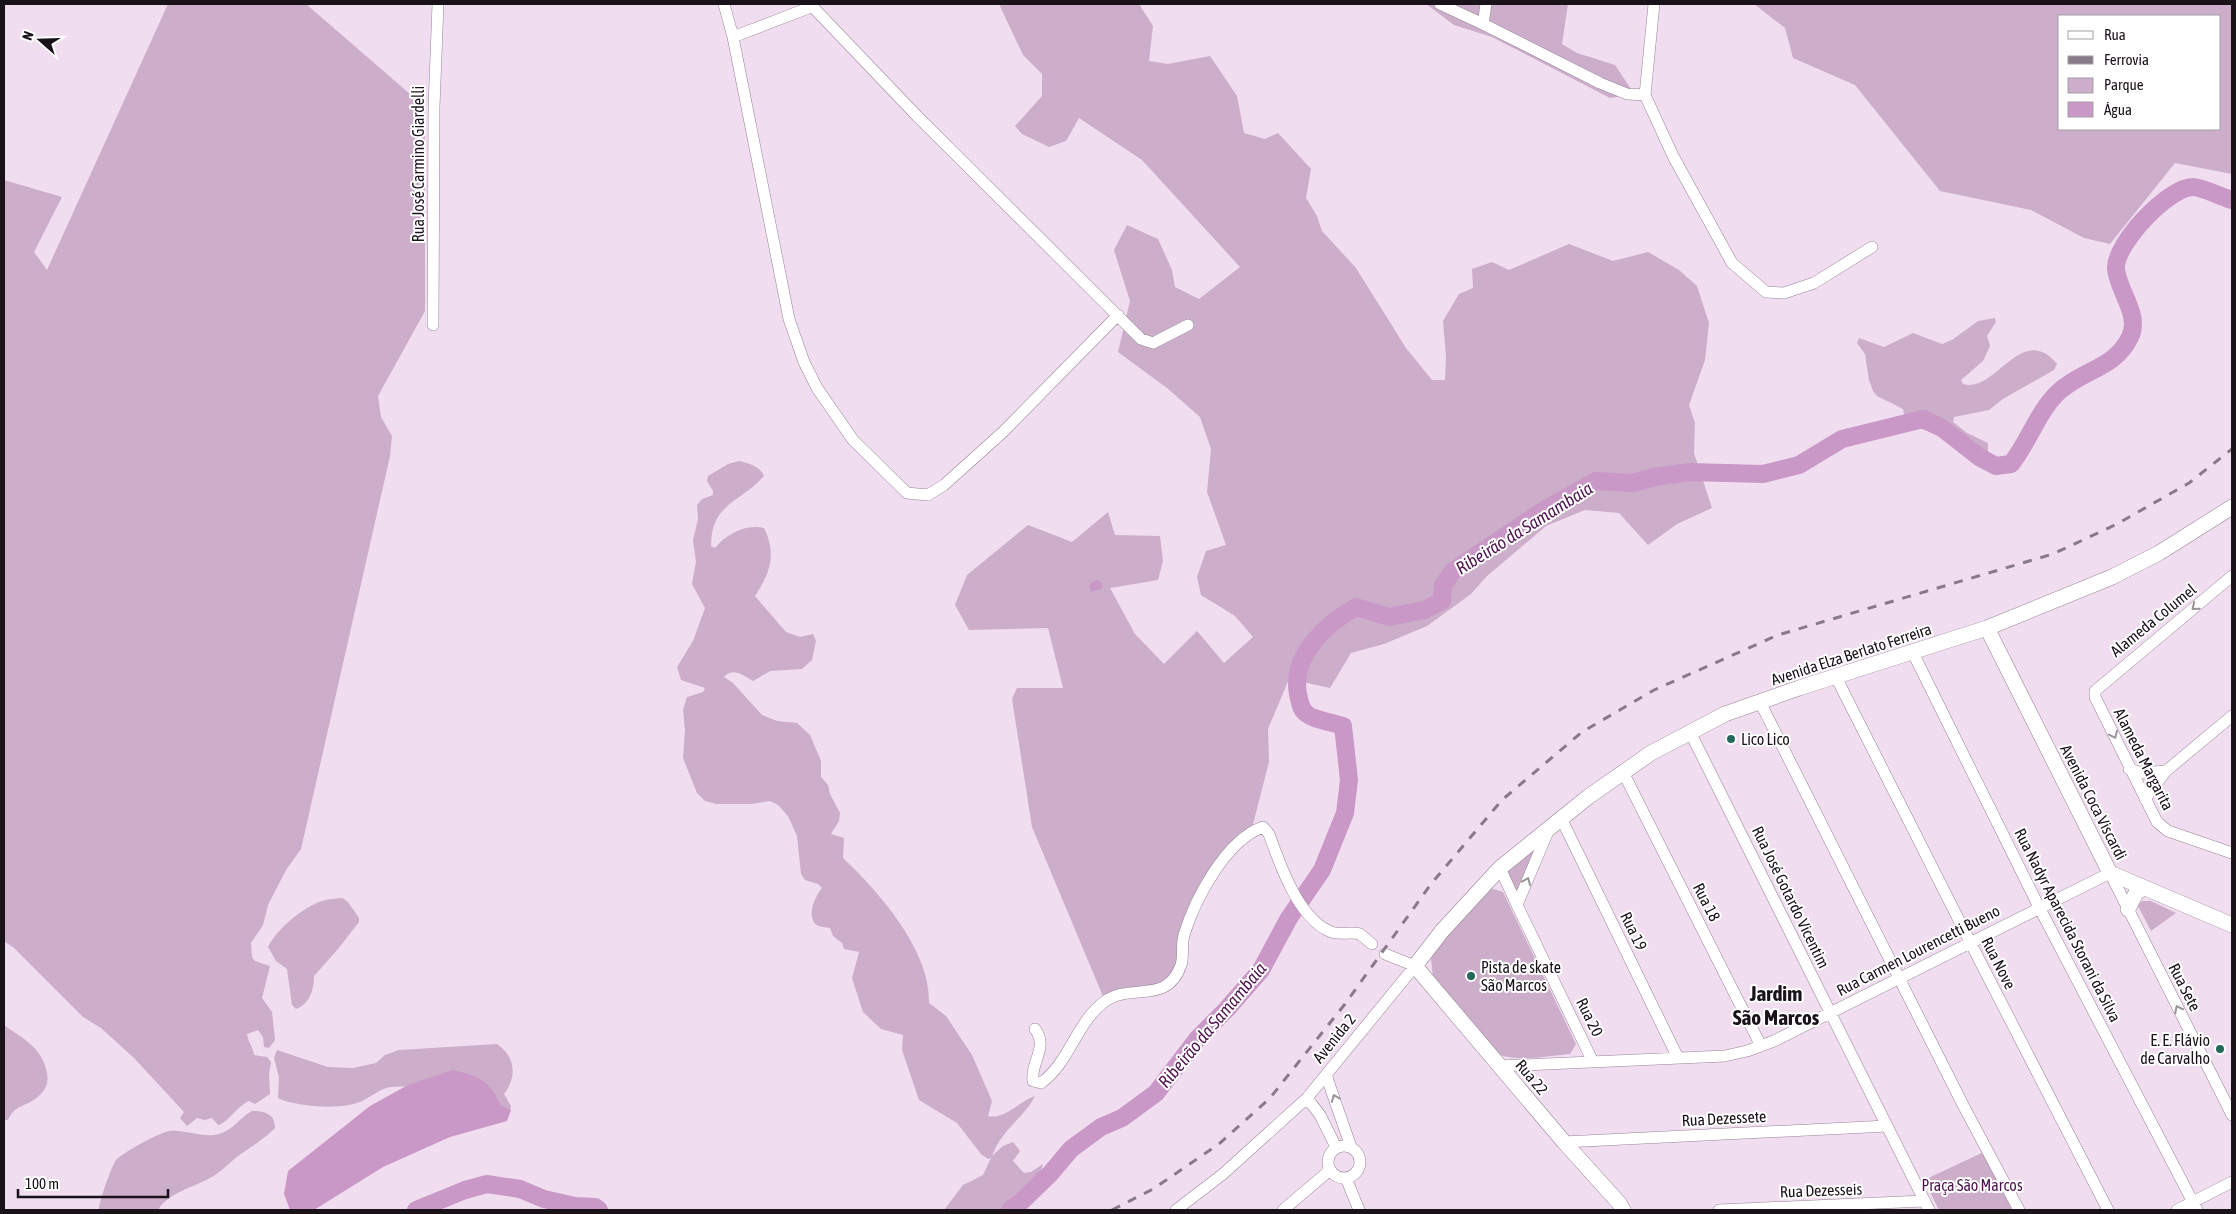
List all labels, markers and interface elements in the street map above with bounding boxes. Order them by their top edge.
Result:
north arrow [15,15,65,65]
legend [2058,15,2221,130]
text: Rua [2104,26,2126,43]
text: N [19,29,37,42]
text: Ferrovia [2104,51,2149,68]
text: Parque [2104,76,2144,93]
street label: Rua José Carmino Giardelli [409,86,427,242]
text: Água [2104,101,2132,118]
water label: Ribeirão da Samambaia [1452,477,1597,579]
street label: Alameda Columel [2106,579,2200,660]
one-way arrow [2191,601,2200,610]
street label: Avenida Elza Berlato Ferreira [1768,620,1934,688]
street label: Alameda Margarita [2110,705,2178,814]
place label: Lico Lico [1741,730,1790,748]
one-way arrow [2107,730,2118,739]
marker: Lico Lico [1725,733,1737,745]
street label: Avenida Coca Viscardi [2057,741,2131,863]
street label: Rua José Gotardo Vicentim [1749,823,1833,971]
street label: Rua Nadyr Aparecida Storani da Silva [2010,825,2125,1025]
one-way arrow [1521,877,1532,886]
street label: Rua 18 [1690,880,1724,924]
street label: Rua Carmen Lourencetti Bueno [1833,901,2003,999]
street label: Rua 19 [1617,909,1651,953]
street label: Rua Nove [1978,934,2020,992]
water label: Ribeirão da Samambaia [1153,958,1271,1092]
place label: Pista de skate São Marcos [1481,958,1561,994]
street label: Rua Sete [2165,960,2205,1014]
marker: Pista de skate São Marcos [1465,970,1477,982]
district label: Jardim São Marcos [1733,981,1820,1029]
street label: Rua 20 [1573,995,1607,1039]
one-way arrow [2174,1005,2184,1014]
street label: Avenida 2 [1309,1010,1359,1066]
place label: E. E. Flávio de Carvalho [2140,1031,2210,1067]
marker: E. E. Flávio de Carvalho [2214,1043,2226,1055]
street label: Rua 22 [1512,1056,1552,1098]
one-way arrow [1331,1094,1342,1103]
street label: Rua Dezessete [1681,1107,1767,1129]
scale bar [18,1166,168,1198]
text: 100 m [25,1175,59,1192]
park label: Praça São Marcos [1921,1176,2023,1195]
street label: Rua Dezesseis [1780,1180,1863,1200]

